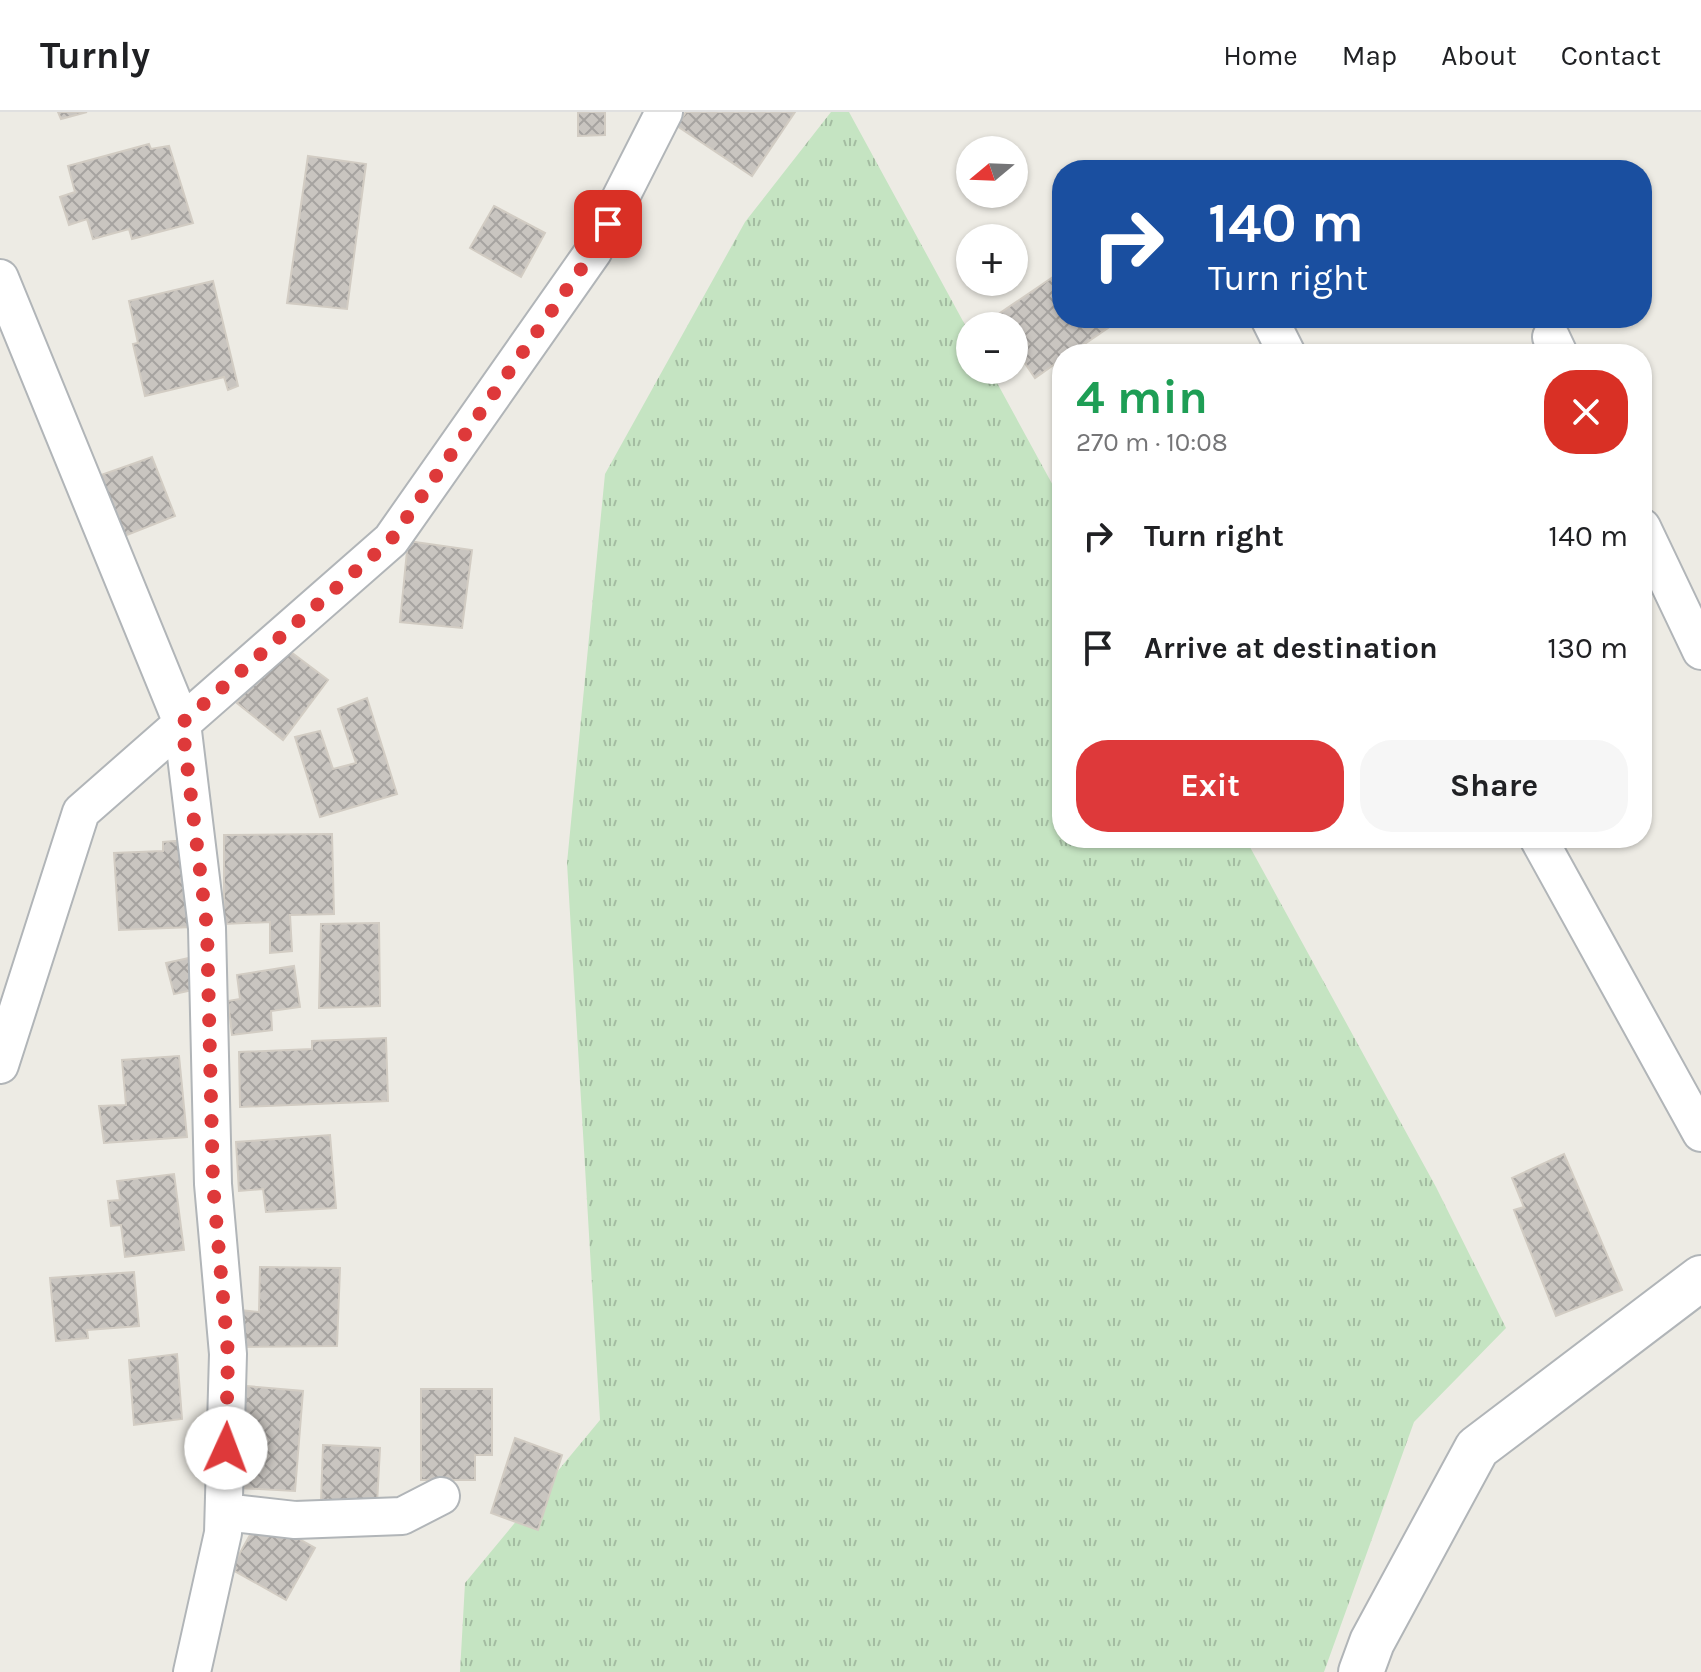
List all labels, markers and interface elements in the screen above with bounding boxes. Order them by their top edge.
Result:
text: Turnly [40,33,150,78]
text: Home [1223,39,1298,72]
text: Map [1342,39,1397,72]
text: About [1441,39,1517,72]
text: Contact [1561,39,1661,72]
north arrow [956,136,1028,208]
map controls [956,136,1028,384]
pin [574,190,642,258]
text: 140 m [1208,190,1364,255]
icon: right [1076,192,1180,296]
icon: arrive [586,202,630,246]
button: + [956,224,1028,296]
text: Turn right [1208,257,1368,299]
button: − [956,312,1028,384]
text: 4 min [1076,369,1208,425]
button: close [1544,370,1628,454]
text: 270 m · 10:08 [1076,427,1228,458]
icon: right [1076,514,1120,558]
text: Turn right [1144,518,1284,554]
text: 140 m [1548,518,1628,554]
icon: arrive [1076,626,1120,670]
text: Arrive at destination [1144,630,1438,666]
text: 130 m [1547,630,1628,666]
button: Exit [1076,740,1344,832]
button: Share [1360,740,1628,832]
position arrow [184,1406,268,1490]

